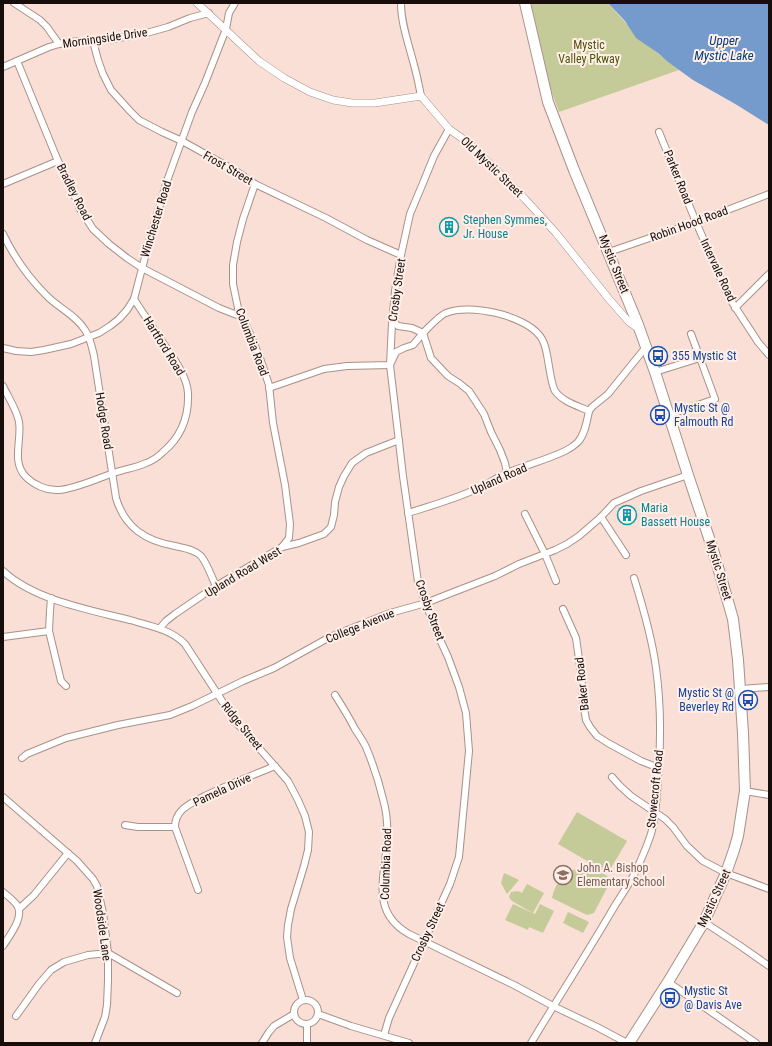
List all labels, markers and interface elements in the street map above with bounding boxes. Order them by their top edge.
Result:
street label: Morningside Drive [62,25,149,51]
water label: Upper Mystic Lake [694,33,754,63]
park label: Mystic Valley Pkway [558,38,620,66]
street label: Old Mystic Street [458,134,526,200]
street label: Frost Street [201,148,256,188]
street label: Parker Road [661,148,695,206]
street label: Bradley Road [54,161,94,223]
street label: Winchester Road [138,179,174,259]
street label: Robin Hood Road [648,203,730,245]
place label: Stephen Symmes, Jr. House [463,213,547,241]
building icon: Stephen Symmes, Jr. House [438,216,460,238]
street label: Mystic Street [596,233,632,296]
street label: Intervale Road [697,236,739,304]
street label: Crosby Street [386,257,408,322]
street label: Columbia Road [233,306,271,378]
street label: Hartford Road [140,314,188,378]
bus stop icon: 355 Mystic St [647,345,669,367]
place label: 355 Mystic St [672,349,737,363]
street label: Hodge Road [93,391,115,451]
place label: Mystic St @ Falmouth Rd [674,401,733,429]
bus stop icon: Mystic St @ Falmouth Rd [649,404,671,426]
street label: Upland Road [469,460,529,498]
place label: Maria Bassett House [641,501,710,529]
building icon: Maria Bassett House [616,504,638,526]
street label: Mystic Street [703,538,735,602]
street label: Upland Road West [202,544,284,600]
street label: Crosby Street [413,578,448,643]
street label: College Avenue [324,606,397,646]
street label: Baker Road [572,657,592,711]
place label: Mystic St @ Beverley Rd [678,686,734,714]
bus stop icon: Mystic St @ Beverley Rd [737,689,759,711]
street label: Ridge Street [218,699,266,753]
street label: Stowecroft Road [644,749,666,829]
street label: Pamela Drive [191,770,253,809]
street label: Columbia Road [378,828,394,900]
place label: John A. Bishop Elementary School [577,861,665,889]
school or university icon: John A. Bishop Elementary School [552,864,574,886]
street label: Mystic Street [694,866,734,929]
street label: Woodside Lane [90,888,114,962]
street label: Crosby Street [408,900,448,964]
place label: Mystic St @ Davis Ave [684,984,742,1012]
bus stop icon: Mystic St @ Davis Ave [659,987,681,1009]

